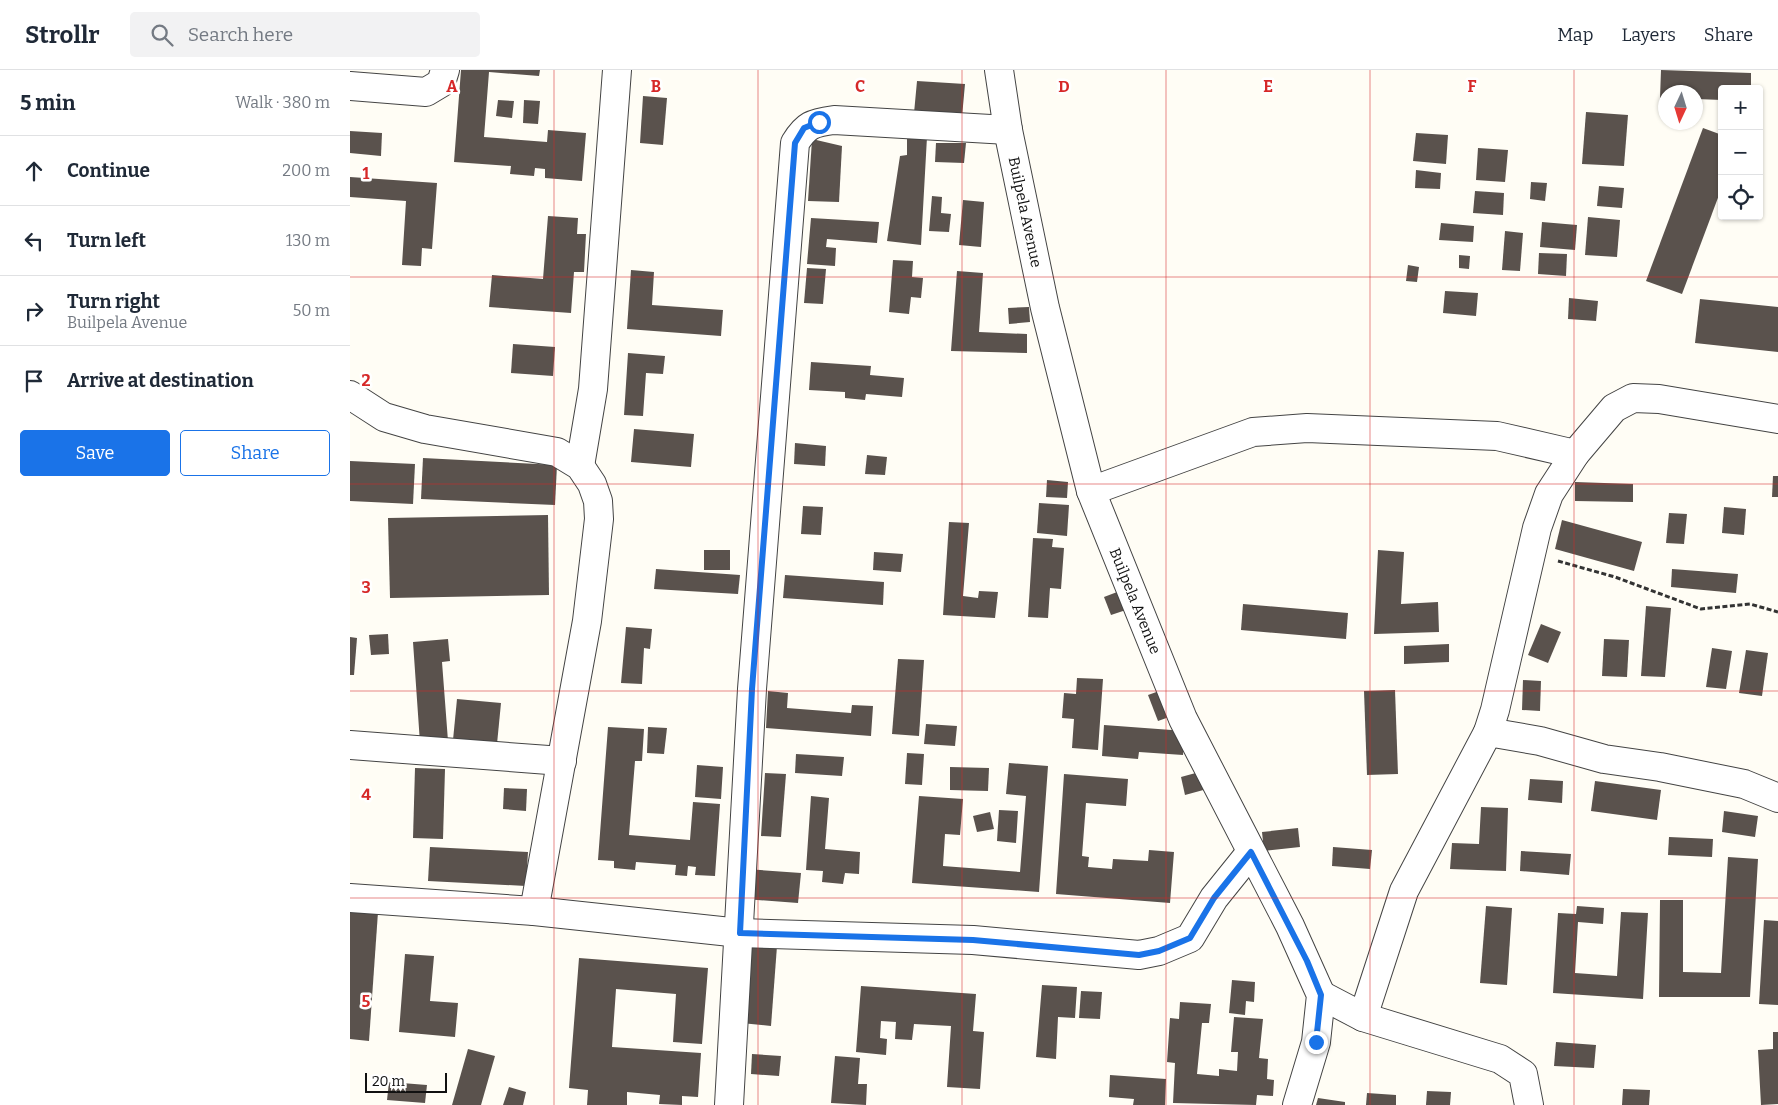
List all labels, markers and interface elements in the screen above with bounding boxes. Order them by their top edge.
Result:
search box [130,12,480,57]
text: Strollr [25,21,100,49]
icon: search [148,21,176,49]
text: Search here [188,23,293,46]
text: Map [1557,24,1593,46]
text: Layers [1621,24,1676,46]
text: Share [1704,24,1753,46]
text: A [446,77,458,96]
text: B [651,77,661,96]
text: C [855,77,865,96]
text: D [1058,77,1070,96]
text: E [1263,77,1273,96]
text: F [1468,77,1477,96]
north arrow [1658,85,1703,130]
map controls [1718,85,1763,220]
button: + [1718,85,1763,130]
text: 5 min [20,90,76,116]
text: Walk · 380 m [235,93,330,112]
route start [808,111,831,134]
button: − [1718,130,1763,175]
street label: Builpela Avenue [1004,155,1046,269]
icon: ahead [20,157,48,185]
text: Continue [67,159,150,182]
text: 200 m [282,161,330,180]
text: 1 [363,164,370,183]
button: locate [1718,175,1763,220]
icon: left [20,227,48,255]
text: Turn left [67,229,146,252]
text: 130 m [286,231,330,250]
text: Turn right [67,290,160,313]
icon: right [20,297,48,325]
text: 50 m [293,301,330,320]
text: Builpela Avenue [67,313,187,332]
icon: arrive [20,367,48,395]
text: Arrive at destination [67,369,254,392]
text: 2 [361,371,371,390]
button: Save [20,430,170,476]
button: Share [180,430,330,476]
street label: Builpela Avenue [1106,545,1164,657]
text: 3 [361,578,371,597]
text: 4 [361,785,371,804]
text: 5 [362,992,371,1011]
route end [1305,1031,1328,1054]
scale bar [365,1070,448,1093]
text: 20 m [372,1073,405,1090]

